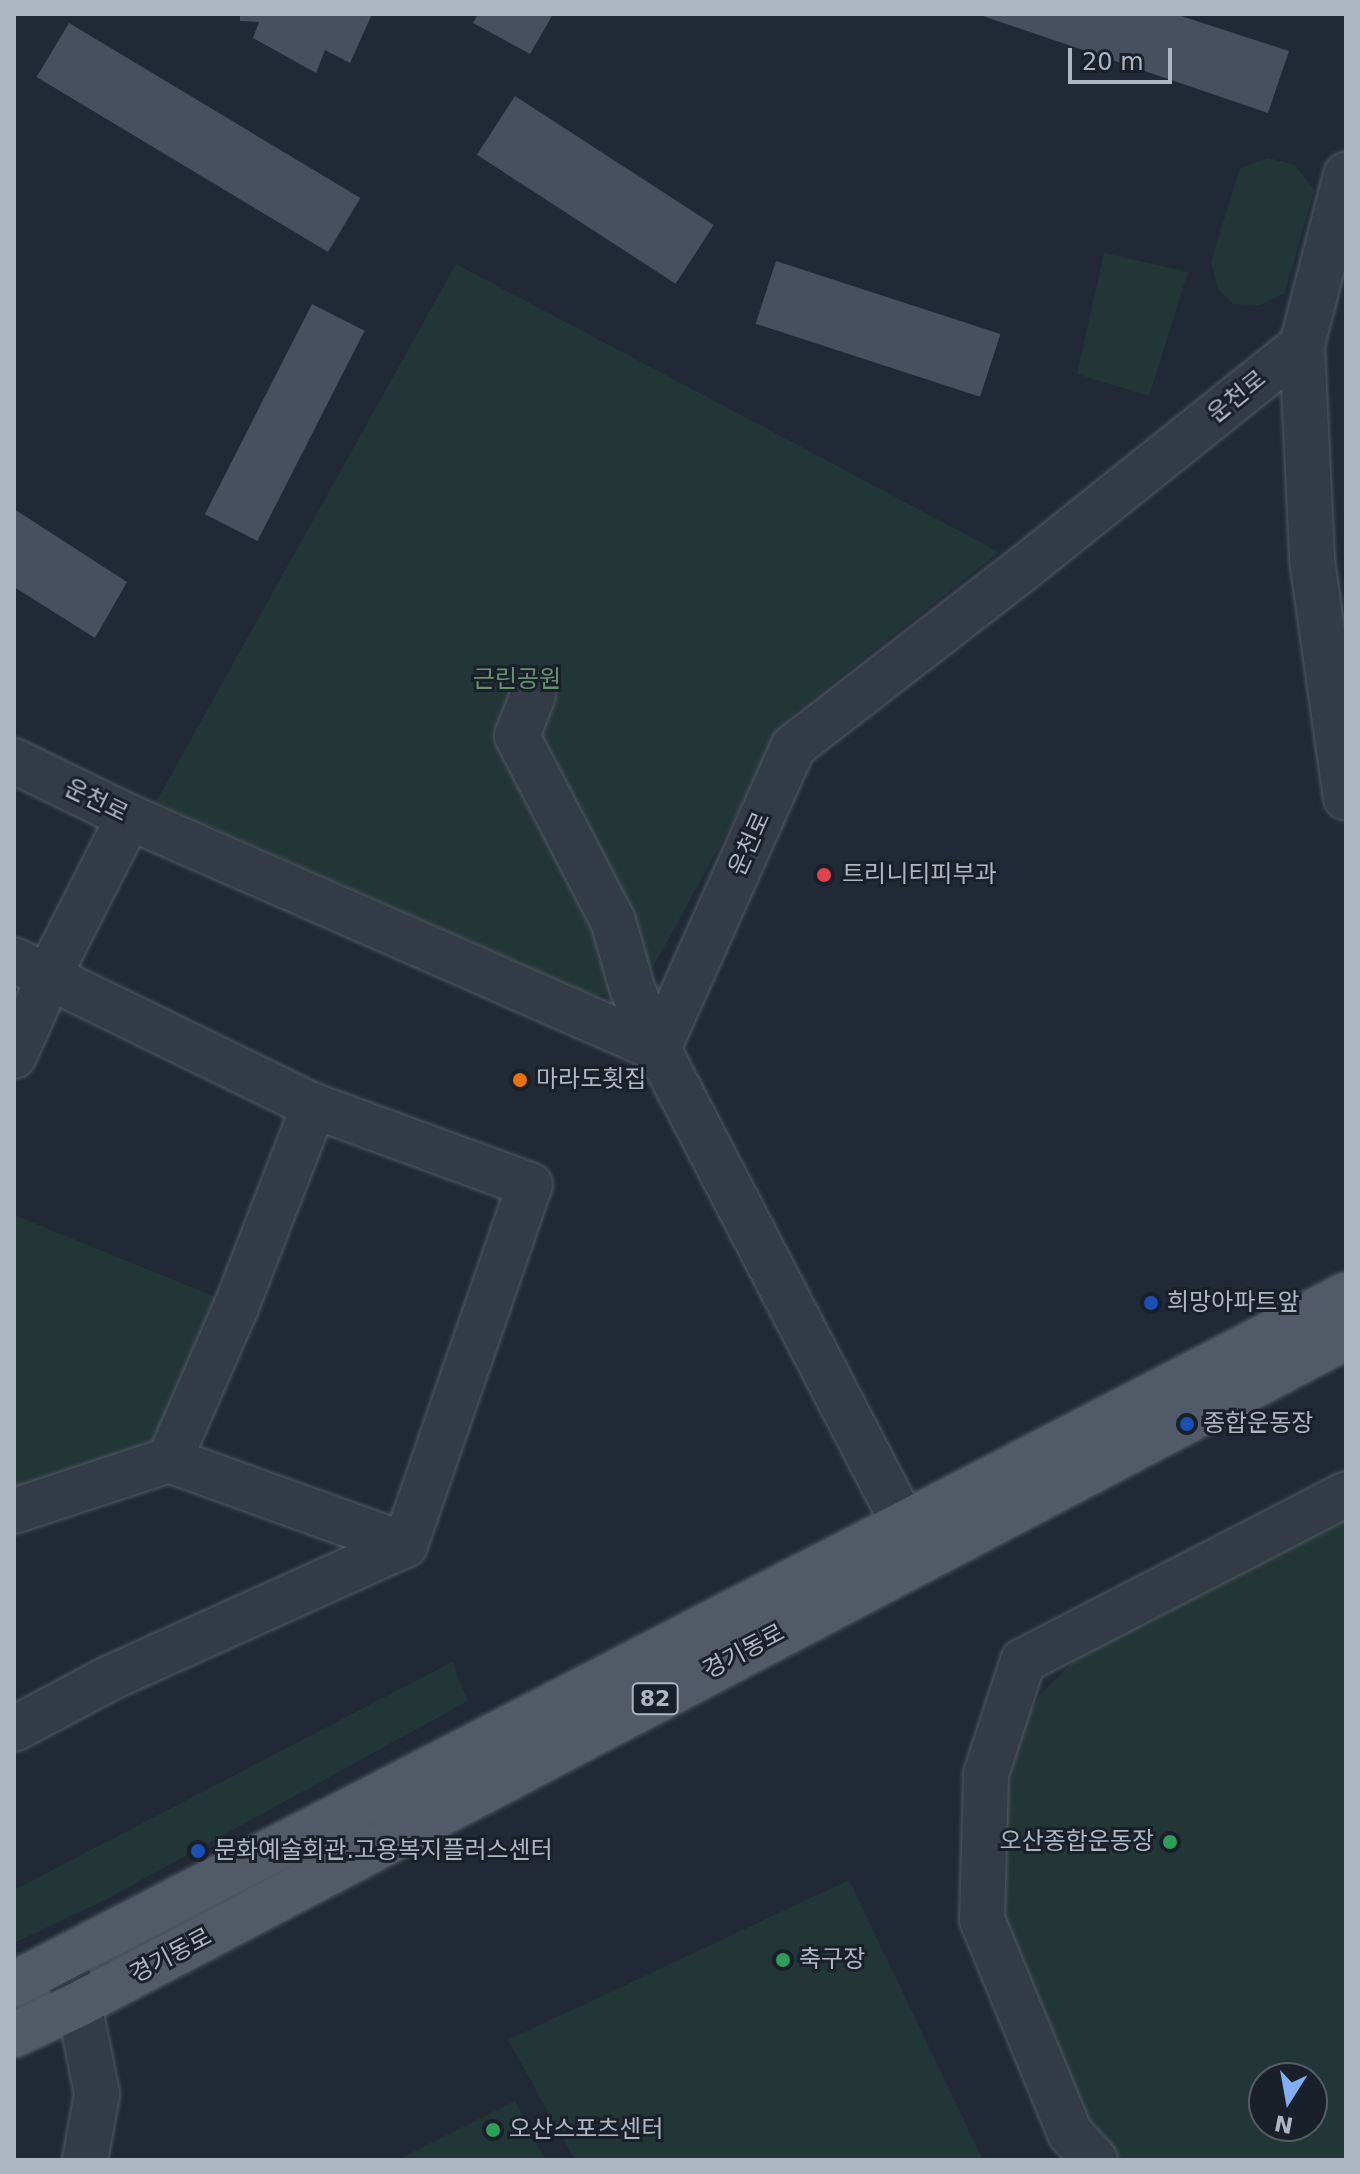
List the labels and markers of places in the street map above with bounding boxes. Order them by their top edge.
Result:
place label: 트리니티피부과 [842,861,997,889]
marker: 트리니티피부과 [813,864,835,886]
place label: 마라도횟집 [536,1066,646,1094]
marker: 마라도횟집 [511,1071,529,1089]
place label: 희망아파트앞 [1167,1289,1299,1317]
marker: 희망아파트앞 [1142,1294,1160,1312]
place label: 종합운동장 [1203,1410,1313,1438]
marker: 종합운동장 [1178,1415,1196,1433]
place label: 오산종합운동장 [999,1828,1154,1856]
marker: 오산종합운동장 [1161,1833,1179,1851]
place label: 문화예술회관.고용복지플러스센터 [214,1837,553,1865]
marker: 문화예술회관.고용복지플러스센터 [189,1842,207,1860]
place label: 축구장 [799,1946,865,1974]
marker: 축구장 [774,1951,792,1969]
place label: 오산스포츠센터 [509,2116,664,2144]
marker: 오산스포츠센터 [484,2121,502,2139]

